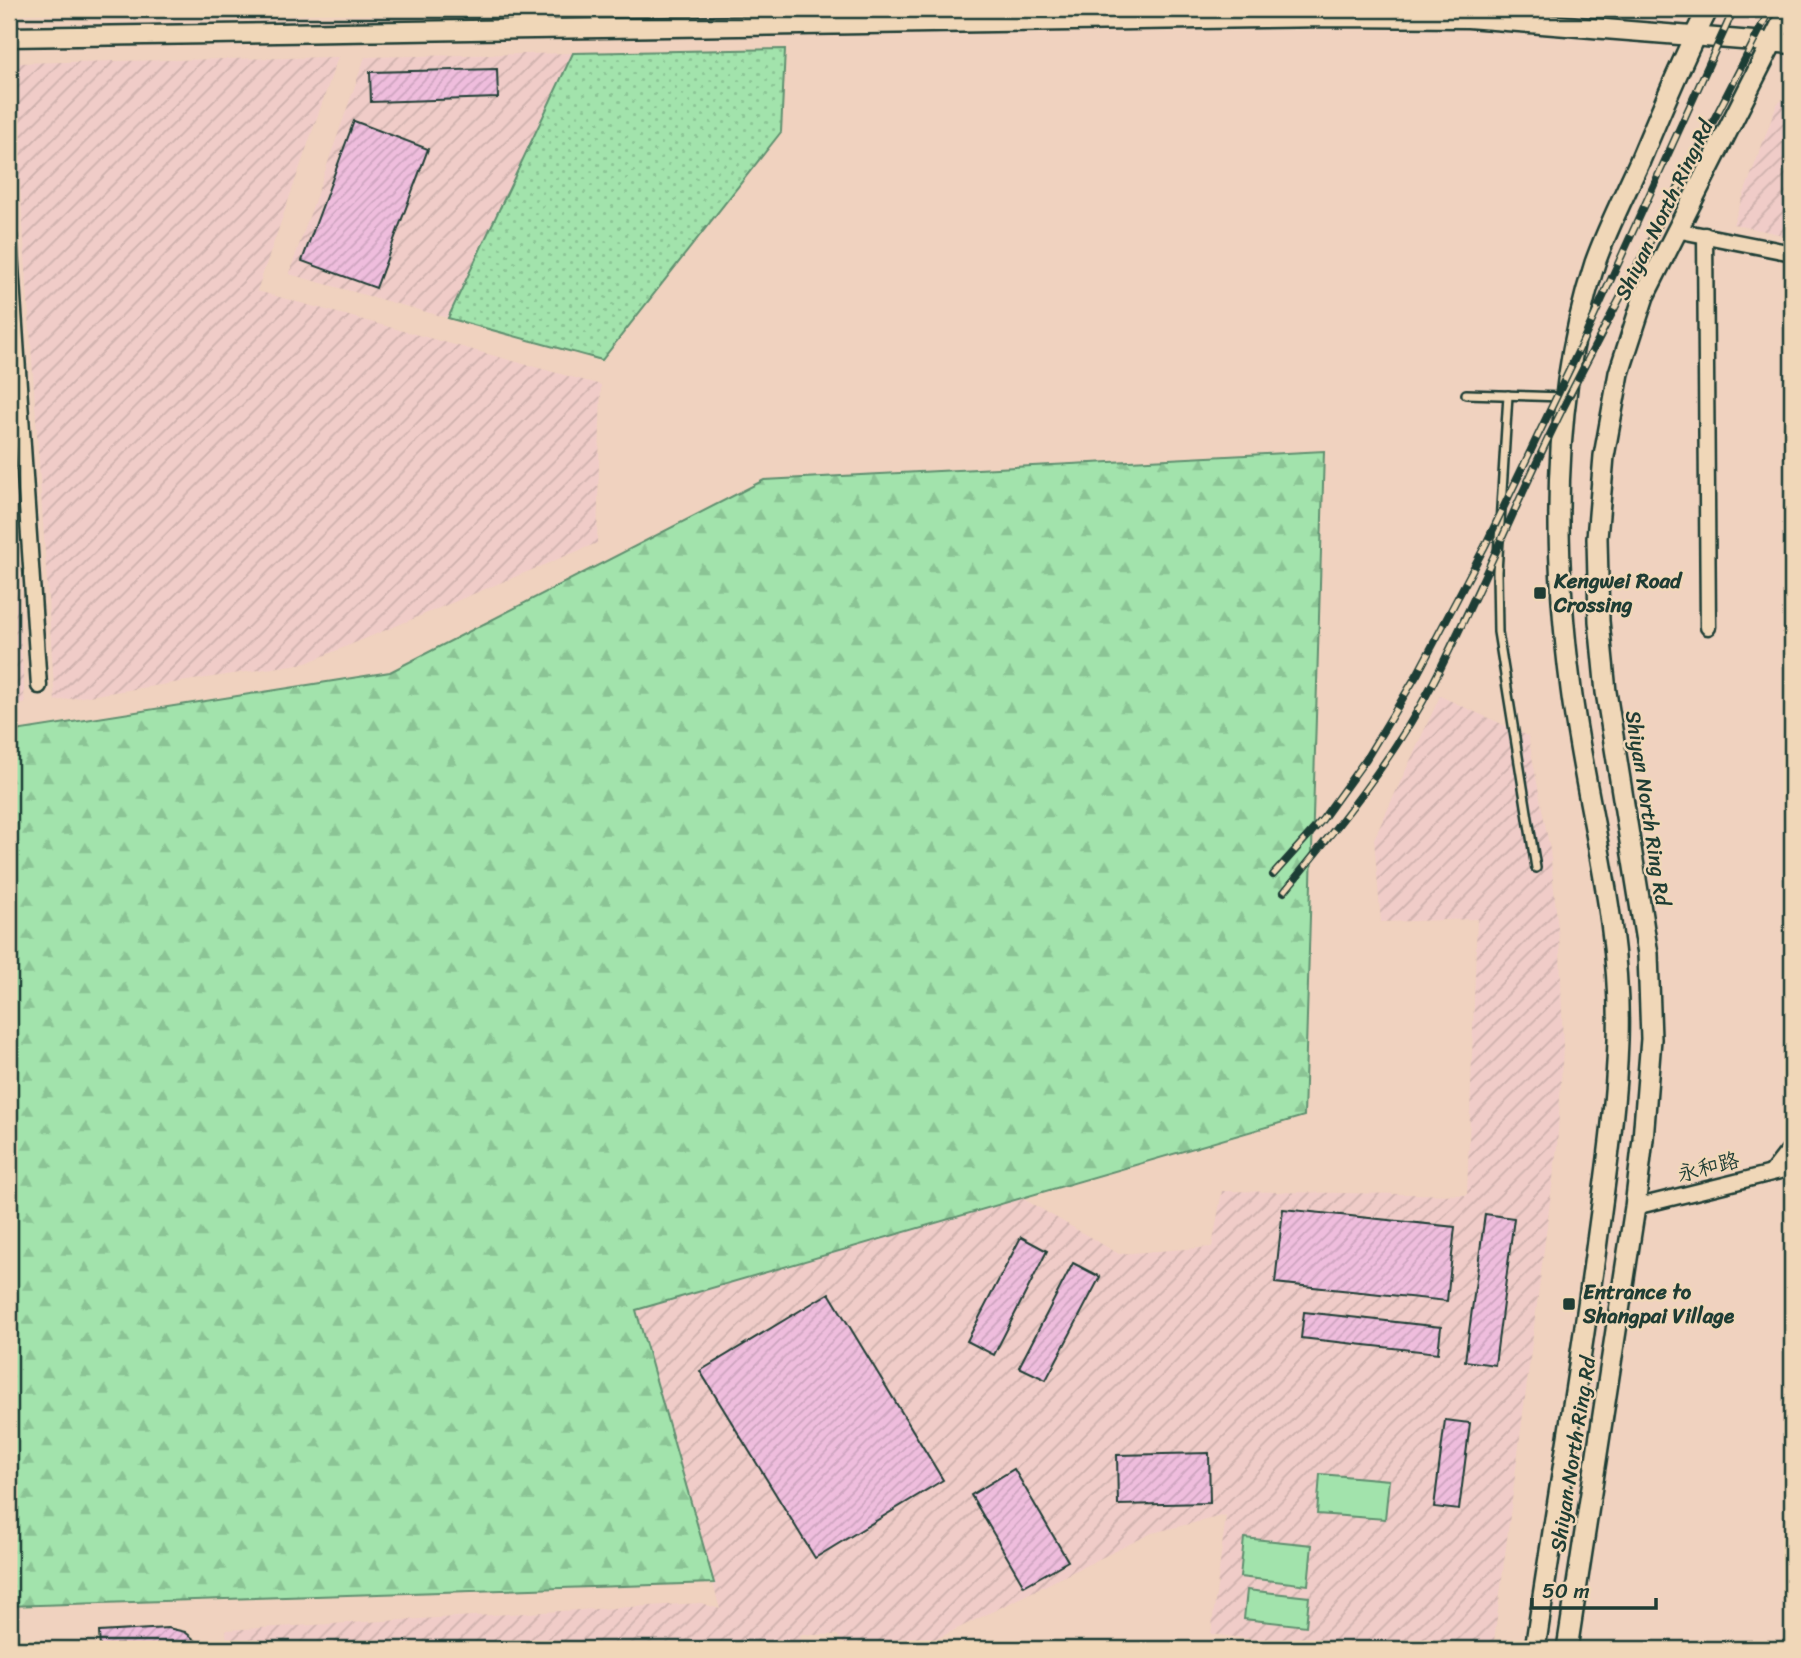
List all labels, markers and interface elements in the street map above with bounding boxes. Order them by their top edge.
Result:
street label: Shiyan North Ring Rd [1604,111,1725,307]
place label: Kengwei Road Crossing [1553,562,1683,624]
marker: Kengwei Road Crossing [1532,585,1548,601]
street label: Shiyan North Ring Rd [1614,708,1682,910]
street label: 永和路 [1673,1141,1743,1193]
place label: Entrance to Shangpai Village [1582,1273,1735,1335]
marker: Entrance to Shangpai Village [1561,1296,1577,1312]
street label: Shiyan North Ring Rd [1539,1352,1607,1554]
scale bar [1532,1567,1656,1611]
text: 50 m [1542,1572,1590,1610]

